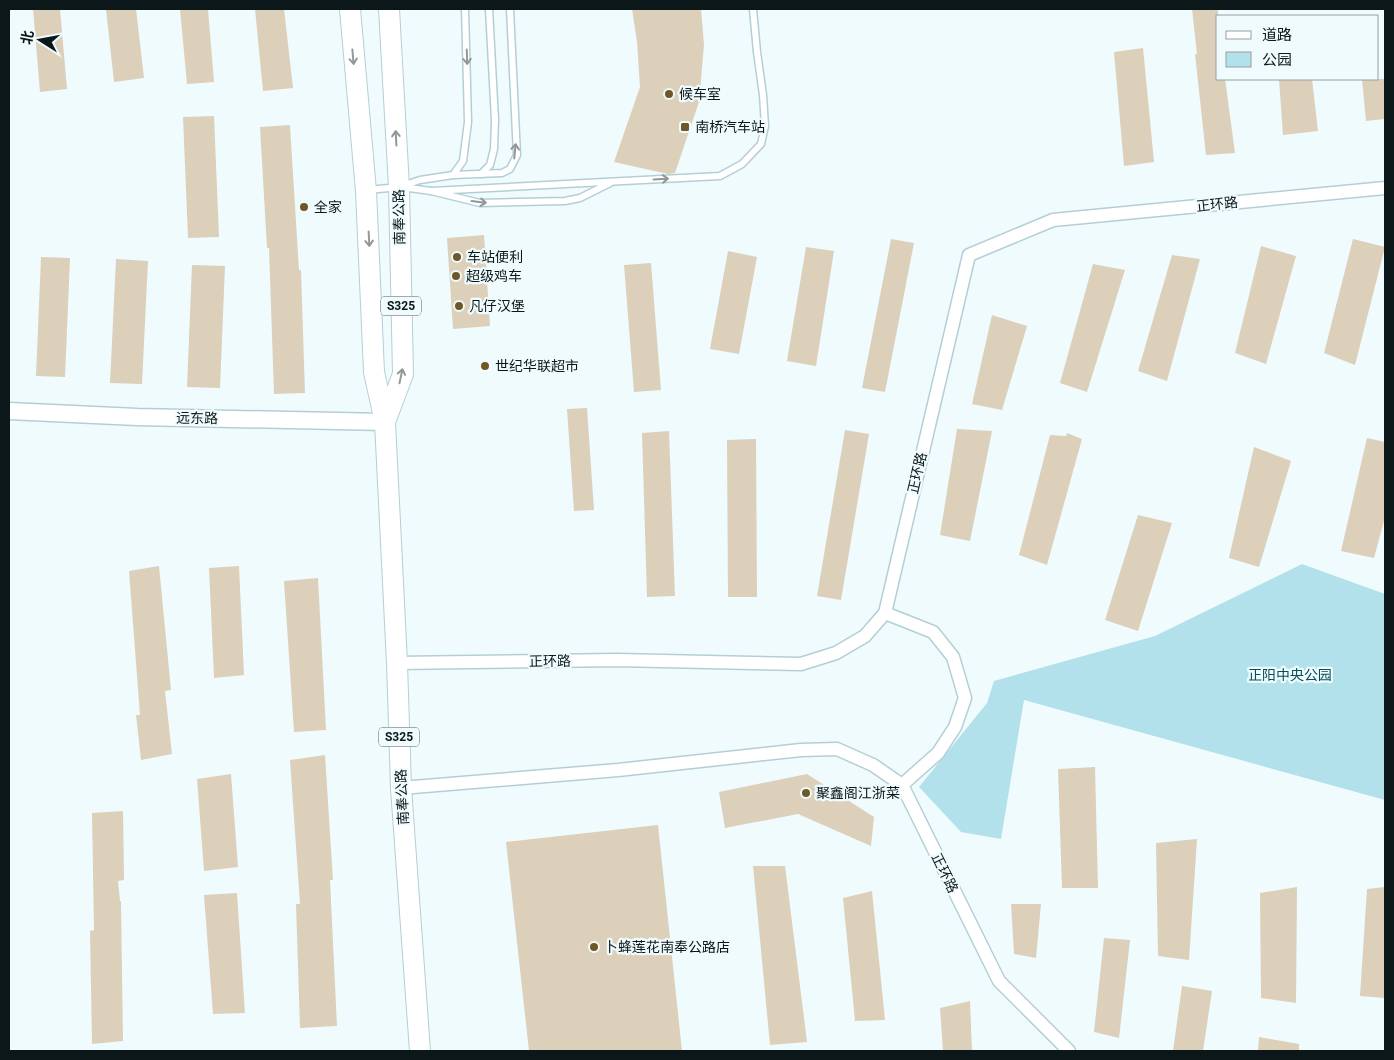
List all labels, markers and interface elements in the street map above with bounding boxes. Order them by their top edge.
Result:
north arrow [15,15,65,65]
legend [1216,15,1379,80]
text: 道路 [1262,26,1292,44]
text: 北 [18,29,36,46]
one-way arrow [349,49,358,65]
one-way arrow [462,49,471,65]
text: 公园 [1262,51,1292,69]
place label: 候车室 [679,86,721,102]
marker: 候车室 [663,88,675,100]
place label: 南桥汽车站 [695,119,765,135]
marker: 南桥汽车站 [679,121,691,133]
one-way arrow [392,130,401,146]
one-way arrow [510,144,520,160]
one-way arrow [653,175,669,184]
street label: 南奉公路 [391,189,407,245]
street label: 正环路 [1195,194,1239,214]
one-way arrow [470,197,486,207]
place label: 全家 [314,199,342,215]
marker: 全家 [298,201,310,213]
one-way arrow [364,231,373,247]
place label: 车站便利 [467,249,523,265]
marker: 车站便利 [451,251,463,263]
place label: 超级鸡车 [466,268,522,284]
marker: 超级鸡车 [450,270,462,282]
road number: S325 [381,296,421,316]
place label: 凡仔汉堡 [469,298,525,314]
marker: 凡仔汉堡 [453,300,465,312]
place label: 世纪华联超市 [495,358,579,374]
marker: 世纪华联超市 [479,360,491,372]
one-way arrow [396,369,406,385]
street label: 远东路 [176,410,218,426]
street label: 正环路 [904,451,930,495]
street label: 正环路 [529,653,571,669]
park label: 正阳中央公园 [1248,667,1332,683]
road number: S325 [379,728,419,746]
street label: 南奉公路 [393,769,411,825]
place label: 聚鑫阁江浙菜 [816,785,900,801]
marker: 聚鑫阁江浙菜 [800,787,812,799]
street label: 正环路 [929,851,961,895]
place label: 卜蜂莲花南奉公路店 [604,939,730,955]
marker: 卜蜂莲花南奉公路店 [588,941,600,953]

